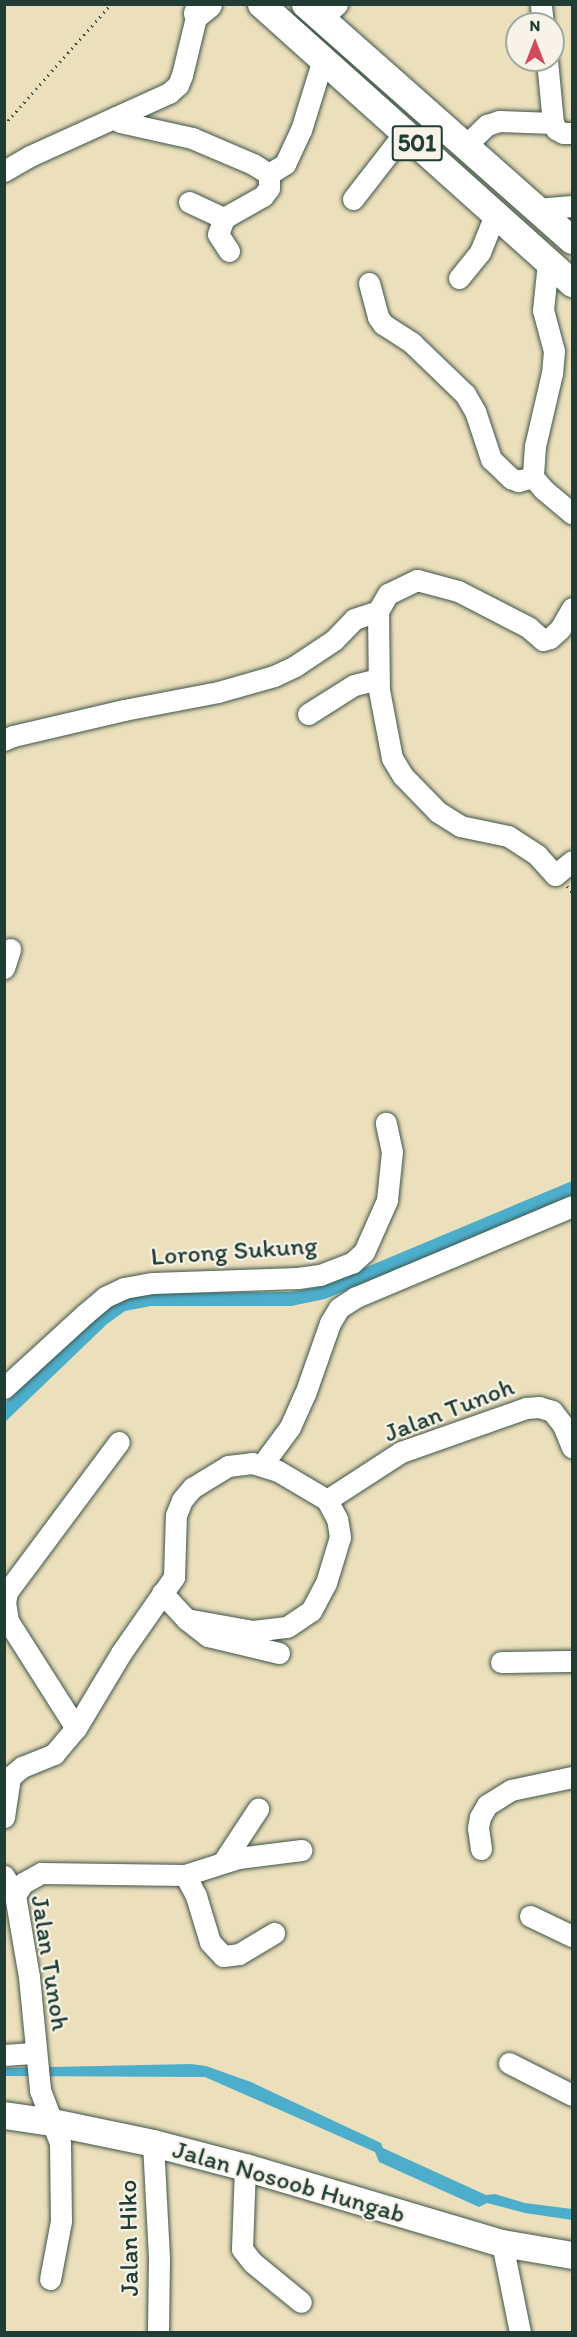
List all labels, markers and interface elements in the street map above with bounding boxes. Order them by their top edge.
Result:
north arrow [505,12,565,72]
text: N [530,16,540,35]
road number: 501 [392,122,442,164]
street label: Lorong Sukung [150,1230,318,1272]
street label: Jalan Tunoh [381,1371,517,1449]
street label: Jalan Tunoh [24,1894,76,2032]
street label: Jalan Nosoob Hungab [169,2134,409,2230]
street label: Jalan Hiko [112,2179,146,2297]

